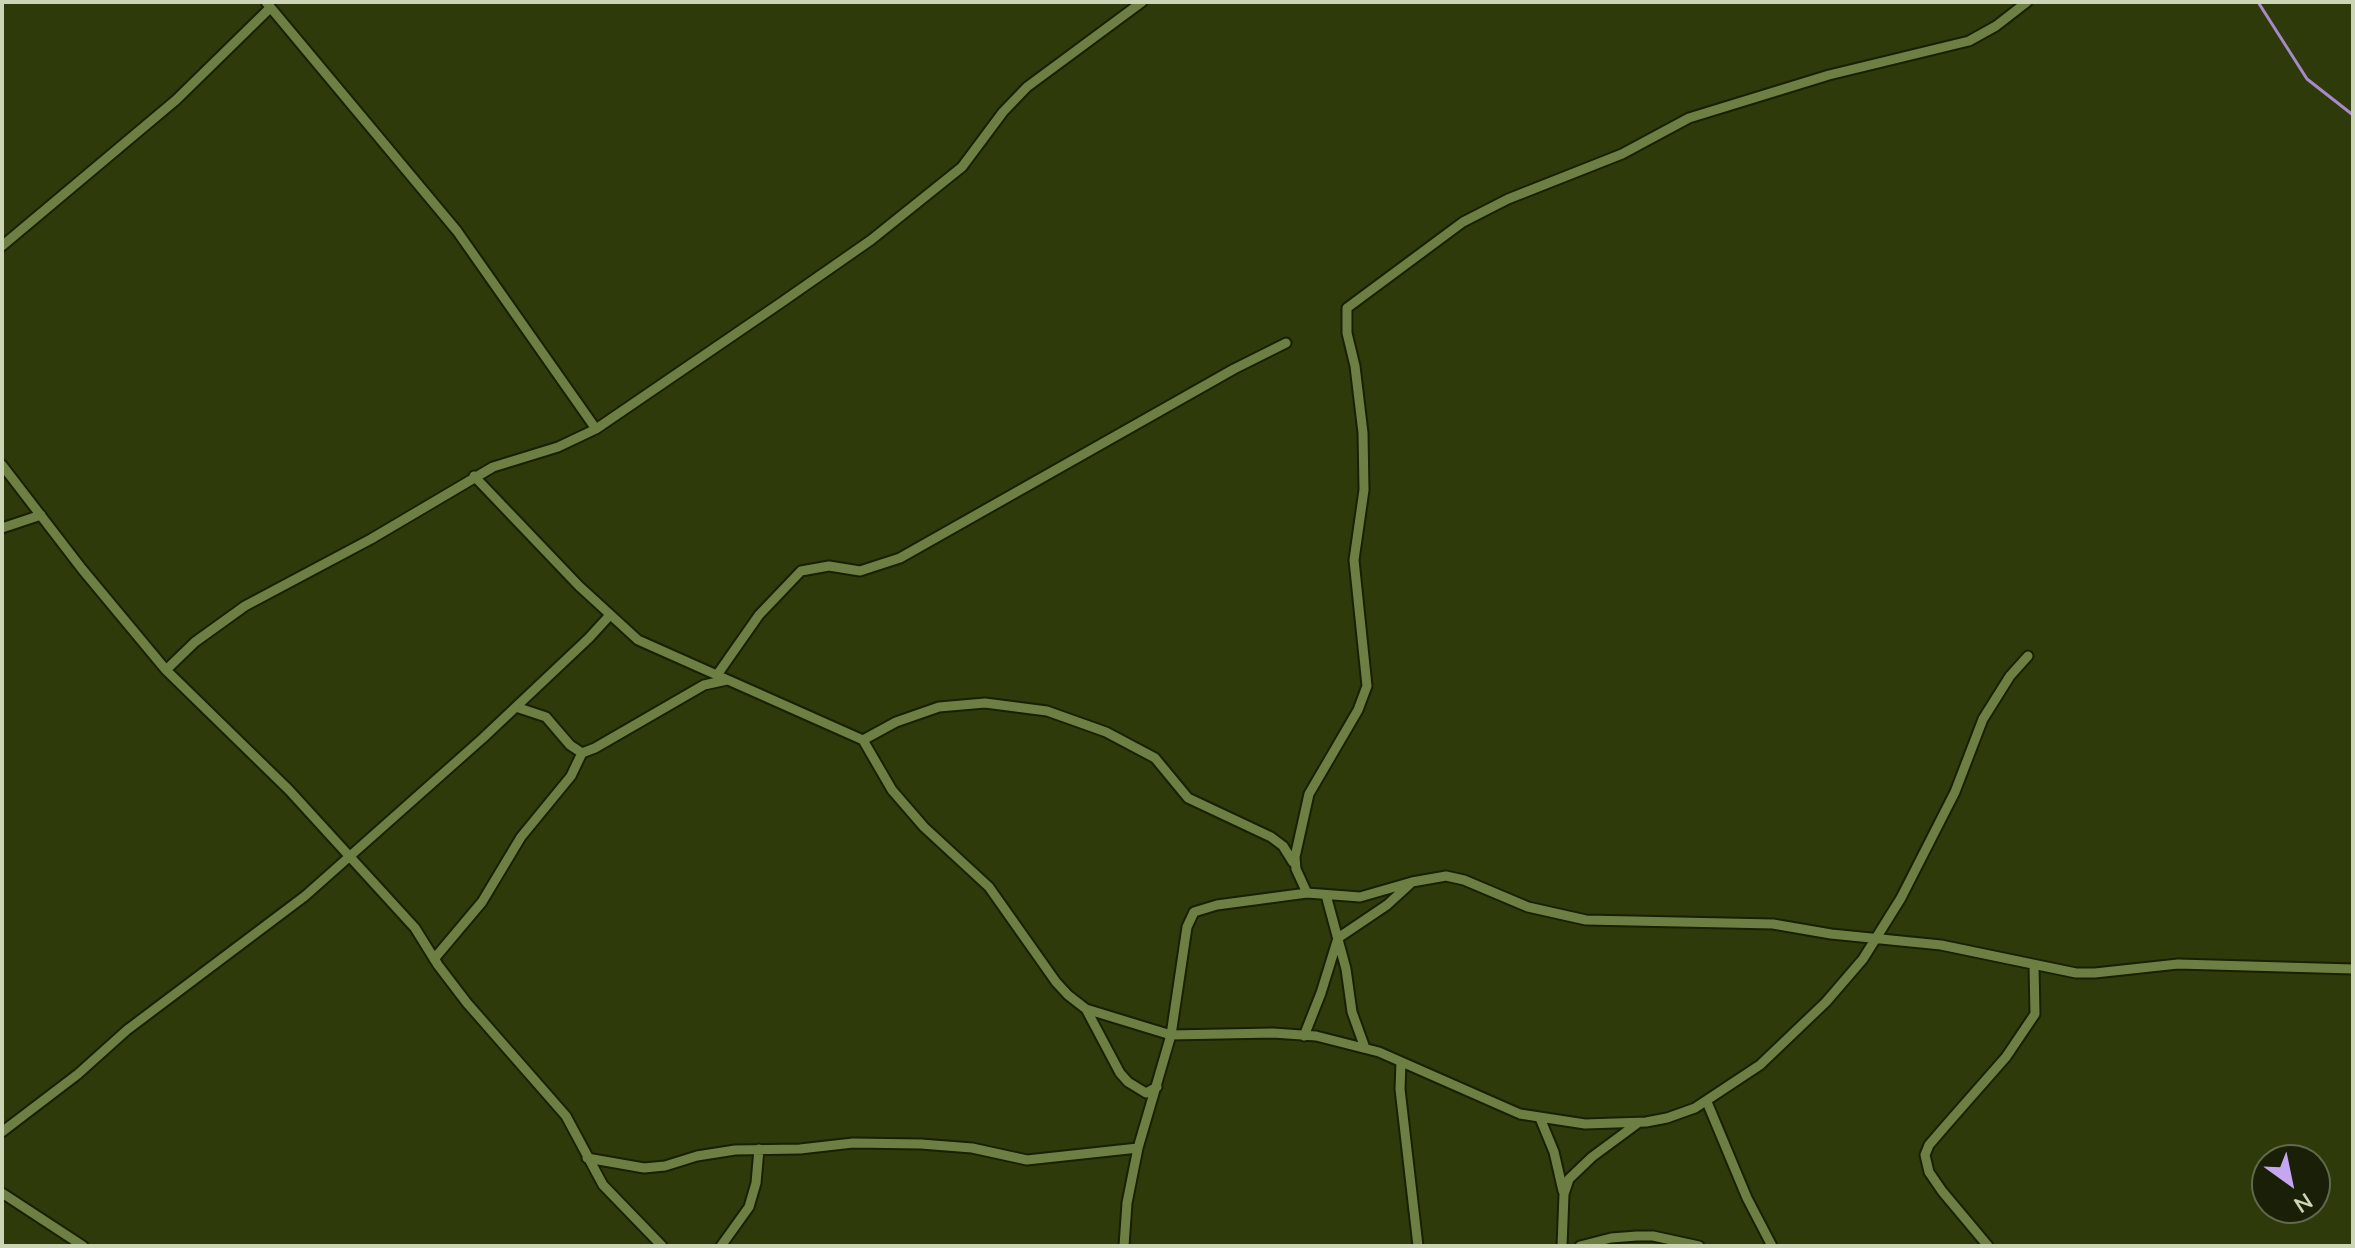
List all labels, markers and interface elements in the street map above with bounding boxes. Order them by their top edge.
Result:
north arrow [2251,1144,2331,1224]
text: N [2288,1185,2318,1220]

